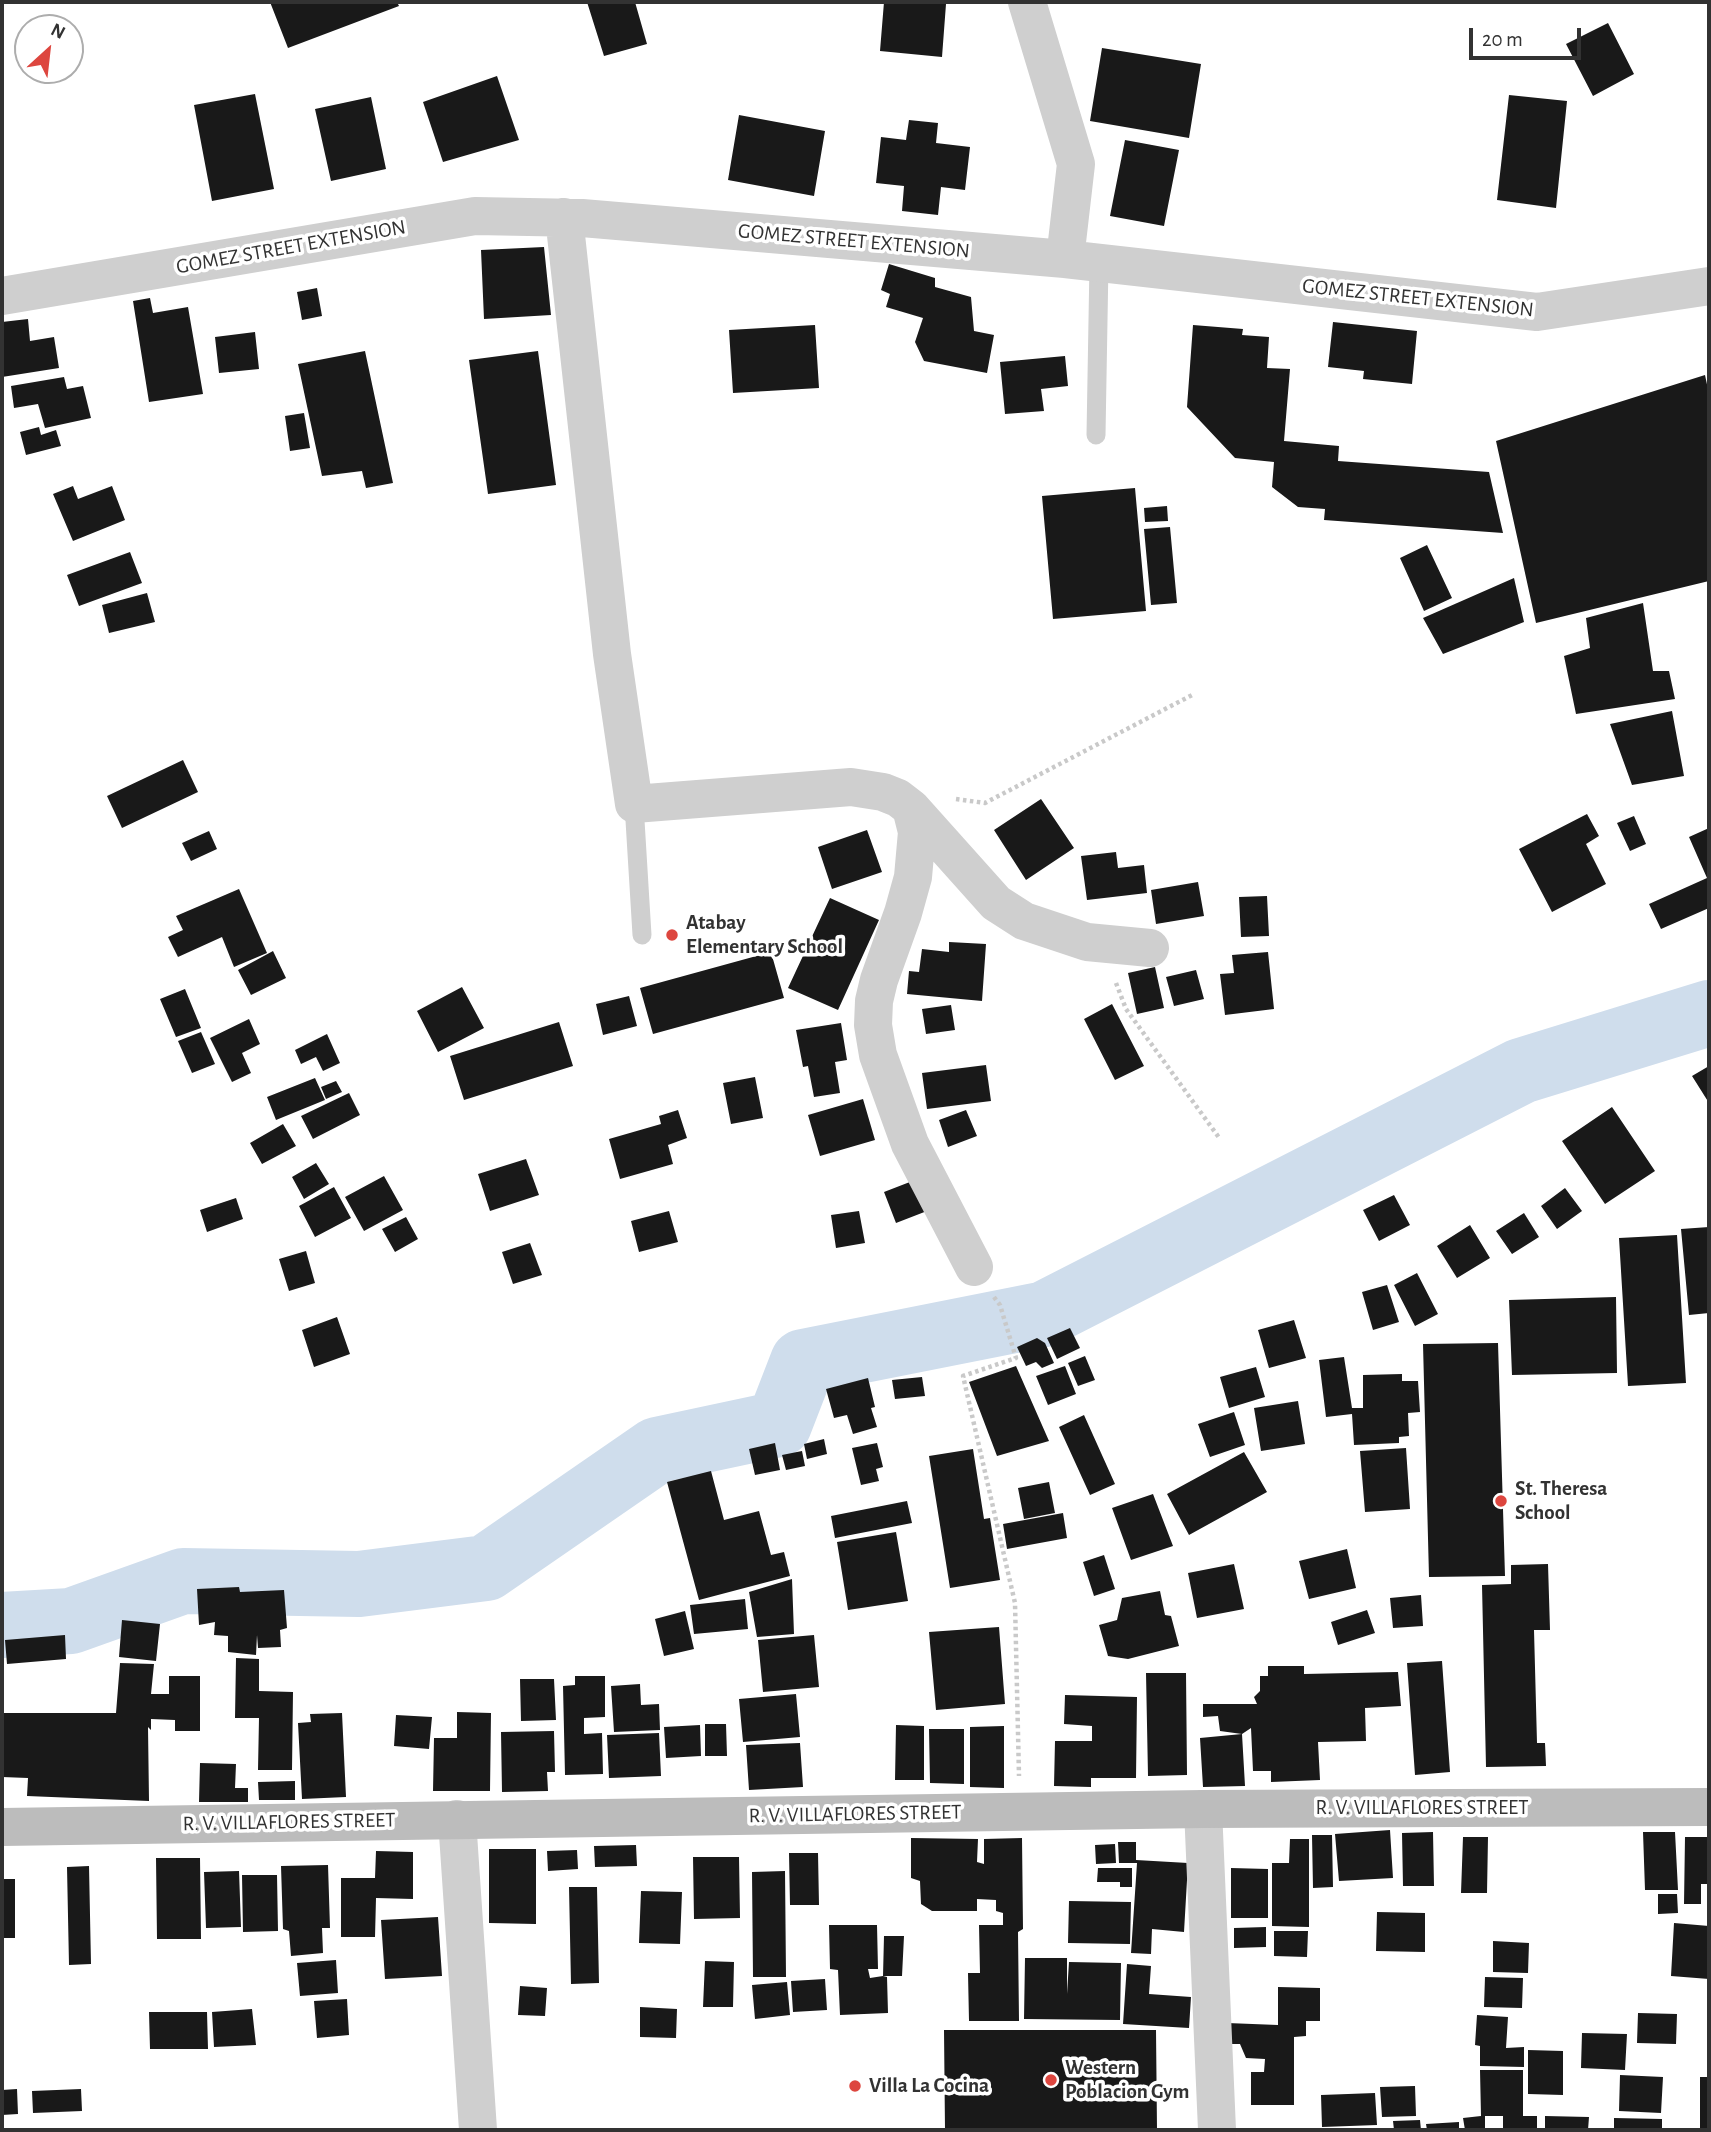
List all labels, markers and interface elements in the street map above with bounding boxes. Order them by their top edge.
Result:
north arrow [14,14,84,84]
scale bar [1473,14,1585,58]
text: N [48,20,68,43]
text: 20 m [1482,29,1523,50]
street label: GOMEZ STREET EXTENSION [174,214,408,280]
street label: GOMEZ STREET EXTENSION [737,218,971,264]
street label: GOMEZ STREET EXTENSION [1301,273,1535,323]
place label: Atabay Elementary School [686,910,843,960]
marker: Atabay Elementary School [664,927,680,943]
place label: St. Theresa School [1515,1476,1607,1526]
marker: St. Theresa School [1493,1493,1509,1509]
street label: R. V. VILLAFLORES STREET [1316,1795,1528,1821]
street label: R. V. VILLAFLORES STREET [748,1800,962,1828]
street label: R. V. VILLAFLORES STREET [182,1808,396,1836]
place label: Western Poblacion Gym [1065,2055,1190,2105]
marker: Western Poblacion Gym [1043,2072,1059,2088]
place label: Villa La Cocina [869,2073,989,2099]
marker: Villa La Cocina [847,2078,863,2094]

